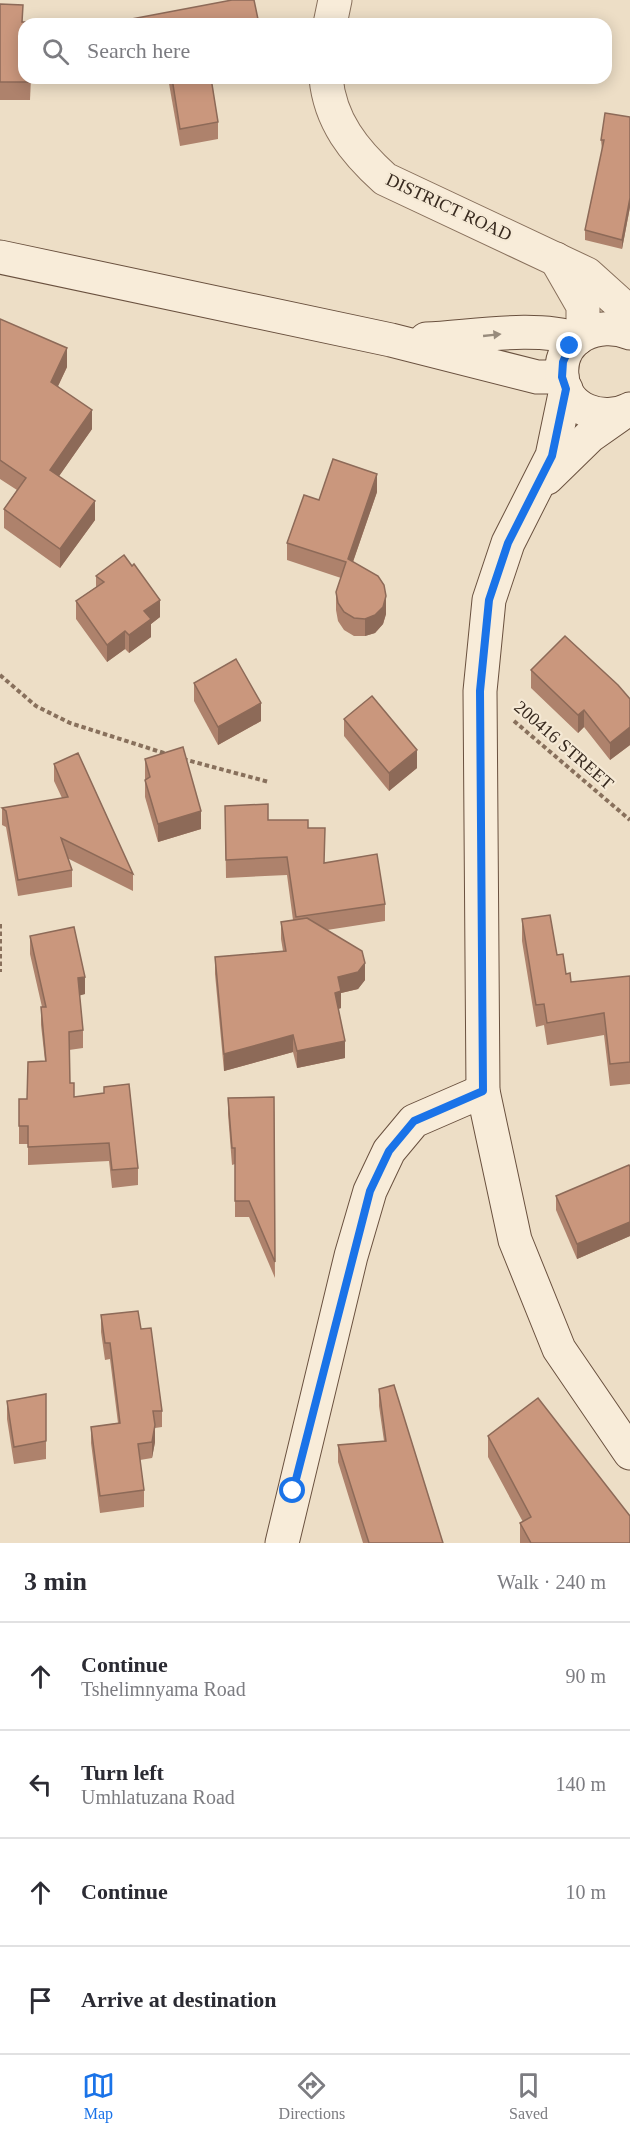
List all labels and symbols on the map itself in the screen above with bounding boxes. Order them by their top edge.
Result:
street label: DISTRICT ROAD [383,169,515,245]
one-way arrow [482,330,501,340]
route end [556,332,582,358]
street label: 200416 STREET [510,697,618,793]
route start [279,1477,305,1503]

